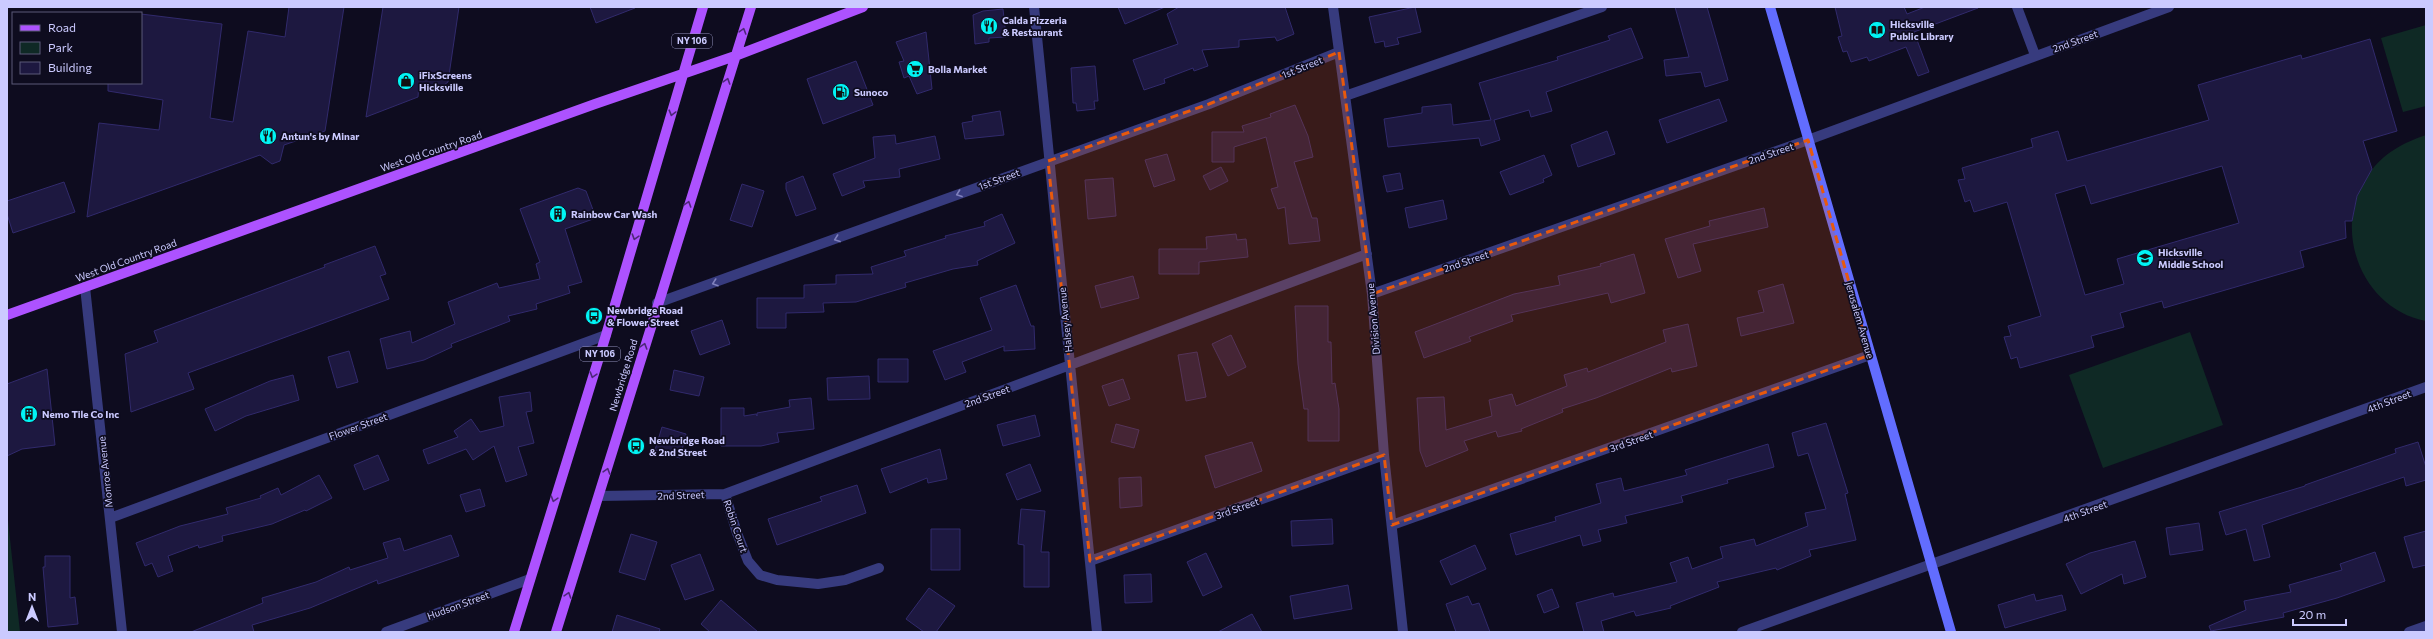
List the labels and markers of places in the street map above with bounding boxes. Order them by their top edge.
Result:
place label: Calda Pizzeria & Restaurant [1002,14,1067,38]
restaurant icon: Calda Pizzeria & Restaurant [979,16,999,36]
place label: Hicksville Public Library [1890,18,1954,42]
library icon: Hicksville Public Library [1867,20,1887,40]
supermarket icon: Bolla Market [905,59,925,79]
place label: Bolla Market [928,63,987,75]
place label: iFixScreens Hicksville [419,69,472,93]
shop icon: iFixScreens Hicksville [396,71,416,91]
fuel station icon: Sunoco [831,82,851,102]
place label: Sunoco [854,86,888,98]
restaurant icon: Antun's by Minar [258,126,278,146]
place label: Antun's by Minar [281,130,359,142]
building icon: Rainbow Car Wash [548,204,568,224]
place label: Rainbow Car Wash [571,208,658,220]
place label: Hicksville Middle School [2158,246,2224,270]
school or university icon: Hicksville Middle School [2135,248,2155,268]
place label: Newbridge Road & Flower Street [607,304,683,328]
bus stop icon: Newbridge Road & Flower Street [584,306,604,326]
building icon: Nemo Tile Co Inc [19,404,39,424]
place label: Nemo Tile Co Inc [42,408,119,420]
place label: Newbridge Road & 2nd Street [649,434,725,458]
bus stop icon: Newbridge Road & 2nd Street [626,436,646,456]

